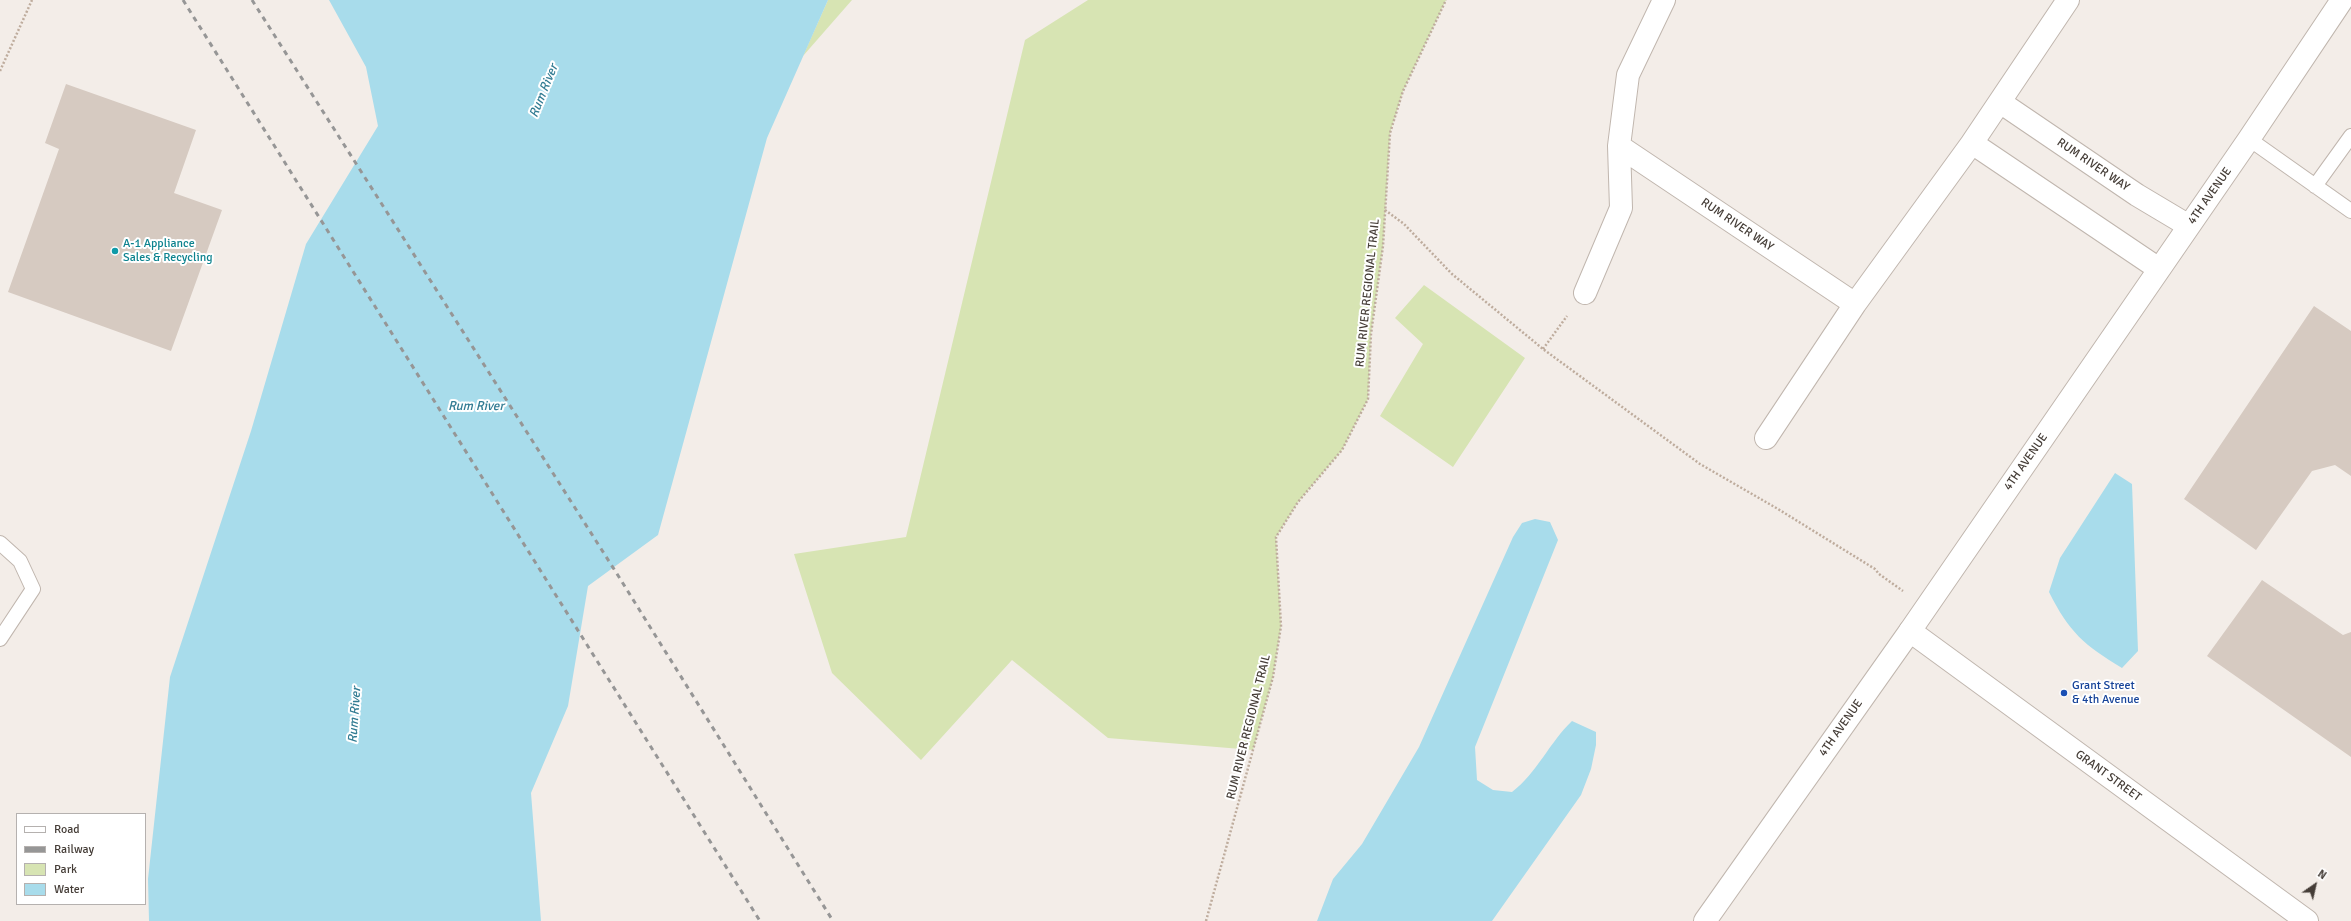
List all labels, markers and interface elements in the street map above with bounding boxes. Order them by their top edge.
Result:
water label: Rum River [526,62,562,120]
street label: RUM RIVER WAY [2054,135,2132,195]
street label: 4TH AVENUE [2185,165,2235,227]
street label: RUM RIVER WAY [1698,195,1776,255]
street label: RUM RIVER REGIONAL TRAIL [1353,218,1383,368]
place label: A-1 Appliance Sales & Recycling [123,237,213,265]
marker: A-1 Appliance Sales & Recycling [110,246,120,256]
water label: Rum River [448,399,504,415]
street label: 4TH AVENUE [2001,431,2051,493]
street label: RUM RIVER REGIONAL TRAIL [1224,653,1274,801]
place label: Grant Street & 4th Avenue [2072,679,2140,707]
water label: Rum River [345,686,365,744]
marker: Grant Street & 4th Avenue [2059,688,2069,698]
street label: 4TH AVENUE [1816,697,1866,759]
street label: GRANT STREET [2072,747,2144,805]
legend [16,813,146,905]
text: Road [54,822,80,837]
text: Railway [54,842,94,857]
text: Park [54,862,77,877]
north arrow [2295,865,2335,905]
text: N [2315,867,2329,882]
text: Water [54,882,84,897]

